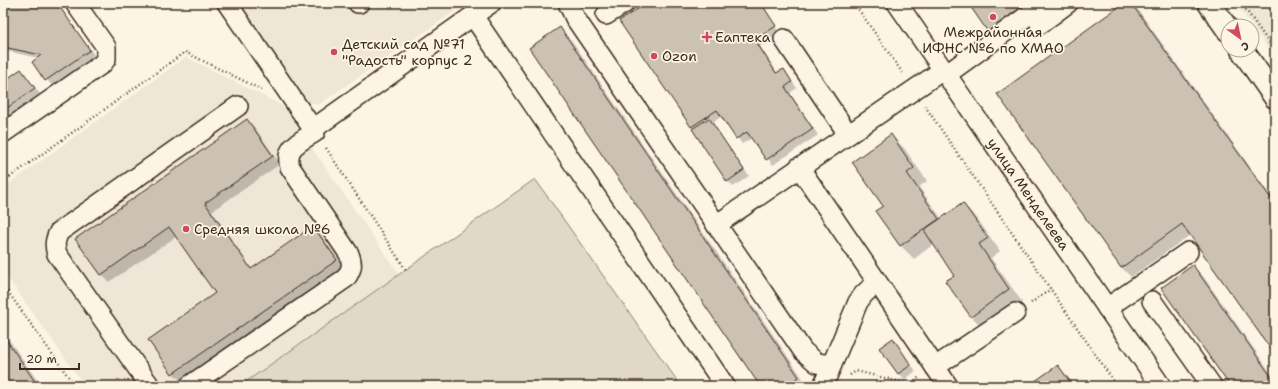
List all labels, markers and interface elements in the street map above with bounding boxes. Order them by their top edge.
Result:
marker: Межрайонная ИФНС №6 по ХМАО [988,12,998,22]
north arrow [1220,18,1260,58]
place label: Межрайонная ИФНС №6 по ХМАО [922,23,1064,57]
place label: Еаптека [715,28,771,46]
marker: Еаптека [702,32,712,42]
place label: Детский сад №71 "Радость" корпус 2 [342,35,473,69]
text: С [1238,38,1252,54]
marker: Детский сад №71 "Радость" корпус 2 [329,47,339,57]
place label: Ozon [662,47,697,65]
marker: Ozon [649,51,659,61]
street label: улица Менделеева [984,134,1074,254]
place label: Средняя школа №6 [194,220,330,238]
marker: Средняя школа №6 [181,224,191,234]
scale bar [20,345,79,371]
text: 20 m [26,351,57,367]

